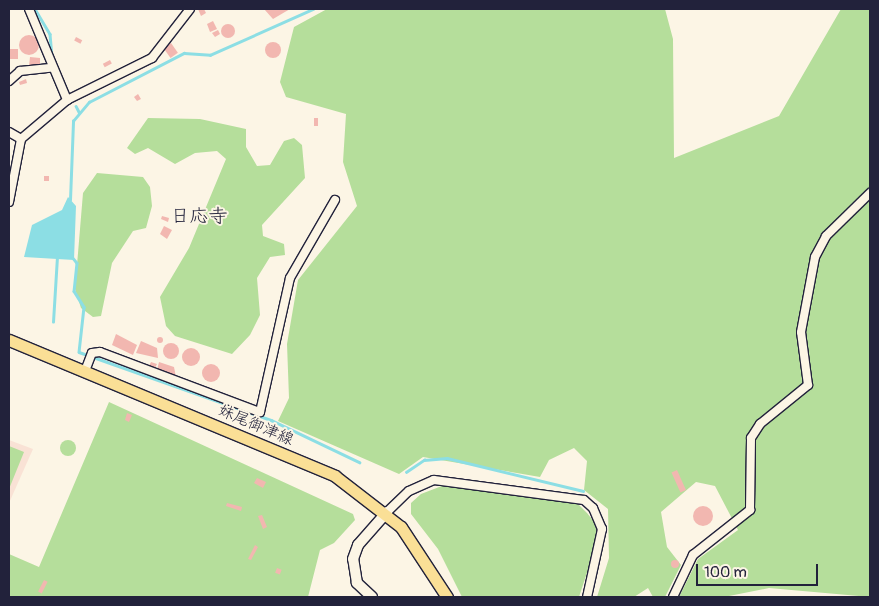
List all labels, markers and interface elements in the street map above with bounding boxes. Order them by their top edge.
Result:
district label: 日応寺 [171,206,227,228]
street label: 妹尾御津線 [215,401,297,449]
scale bar [699,554,822,586]
text: 100 m [704,563,747,582]

